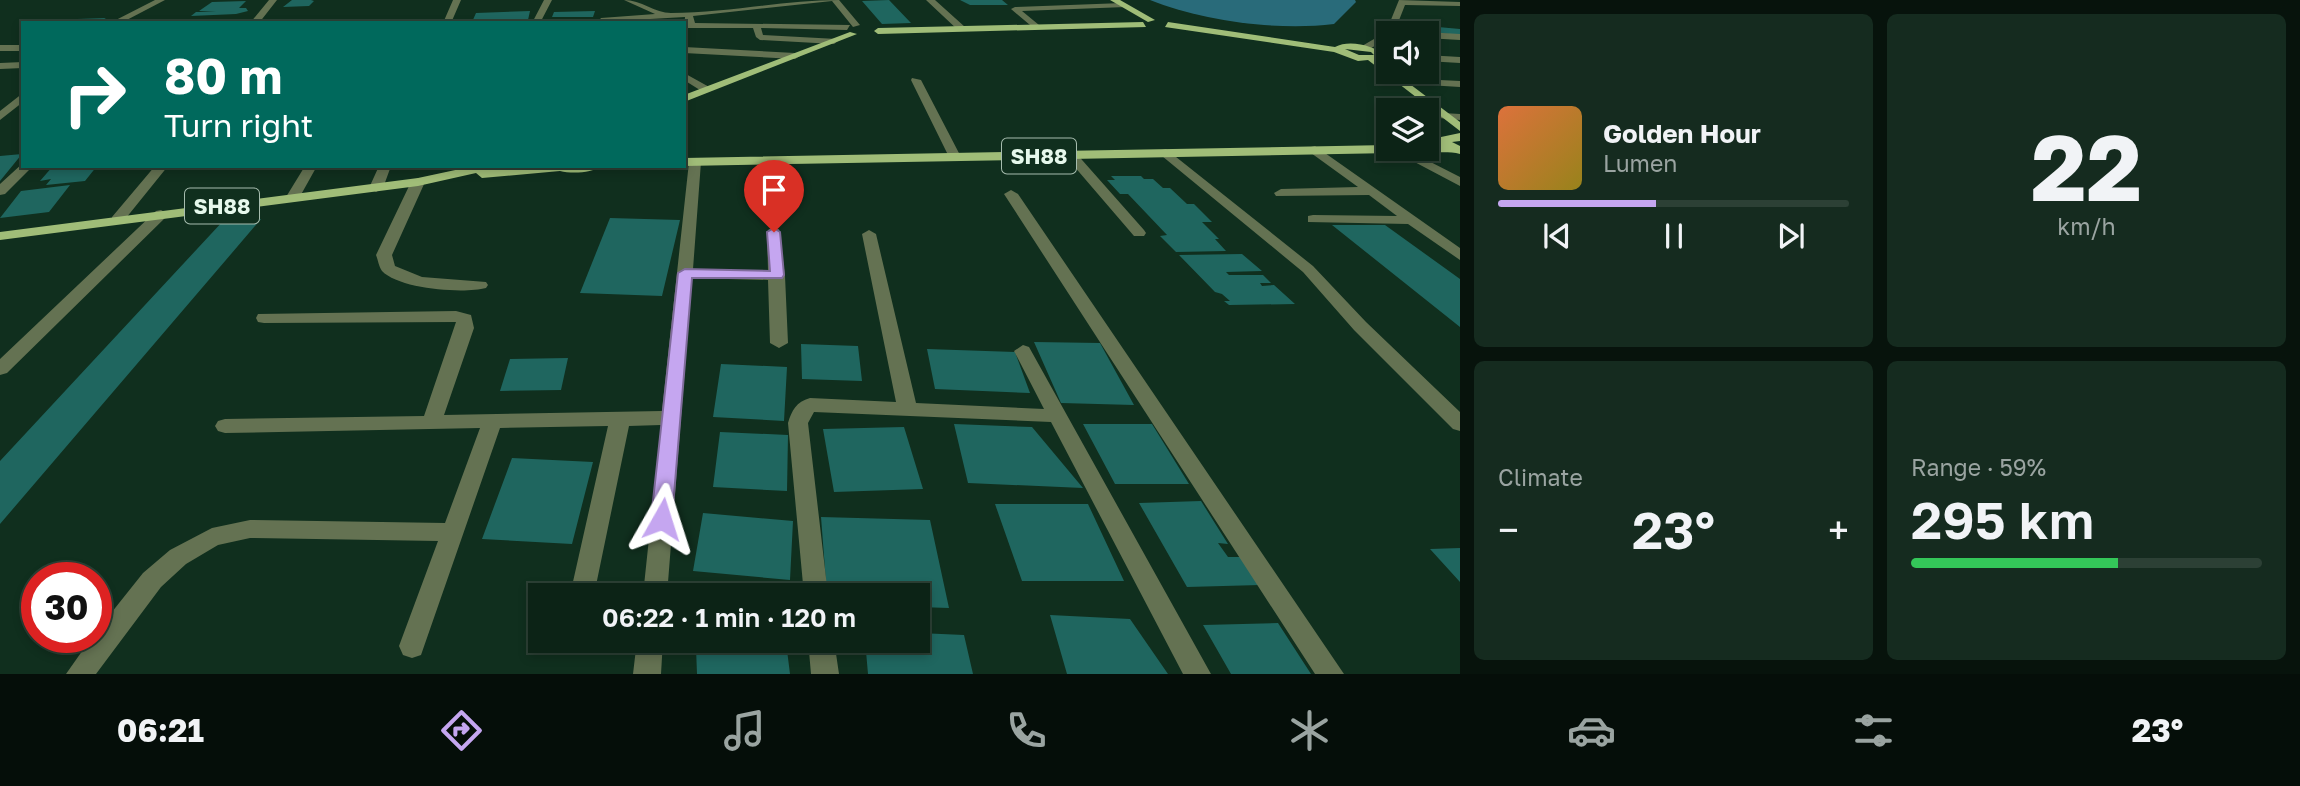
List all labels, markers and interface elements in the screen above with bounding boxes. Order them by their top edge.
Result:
map controls [1376,21,1439,161]
button: sound [1376,21,1439,84]
text: 80 m [164,46,282,105]
icon: right [49,49,140,140]
button: layers [1376,98,1439,161]
text: Turn right [164,106,313,144]
text: 22 [2031,112,2142,221]
text: Golden Hour [1603,118,1761,149]
road number: SH88 [1002,138,1076,174]
text: Lumen [1603,149,1677,177]
pin [744,160,804,232]
icon: arrive [755,171,793,209]
road number: SH88 [185,188,259,224]
text: km/h [2057,212,2116,240]
icon: previous [1538,217,1576,255]
icon: pause [1655,217,1693,255]
icon: next [1772,217,1810,255]
text: Range · 59% [1911,453,2046,481]
text: Climate [1498,463,1583,491]
position arrow [625,482,699,556]
text: 295 km [1911,488,2094,550]
text: 23° [1632,498,1715,560]
text: − [1498,507,1519,552]
text: + [1828,507,1849,552]
speed limit sign: 30 [21,562,112,653]
text: 06:22 · 1 min · 120 m [602,602,856,633]
icon: directions [437,706,486,755]
icon: music [720,706,769,755]
icon: phone [1002,706,1051,755]
icon: climate [1285,706,1334,755]
icon: car [1567,706,1616,755]
icon: filters [1849,706,1898,755]
text: 06:21 [117,711,204,749]
text: 23° [2132,711,2183,749]

